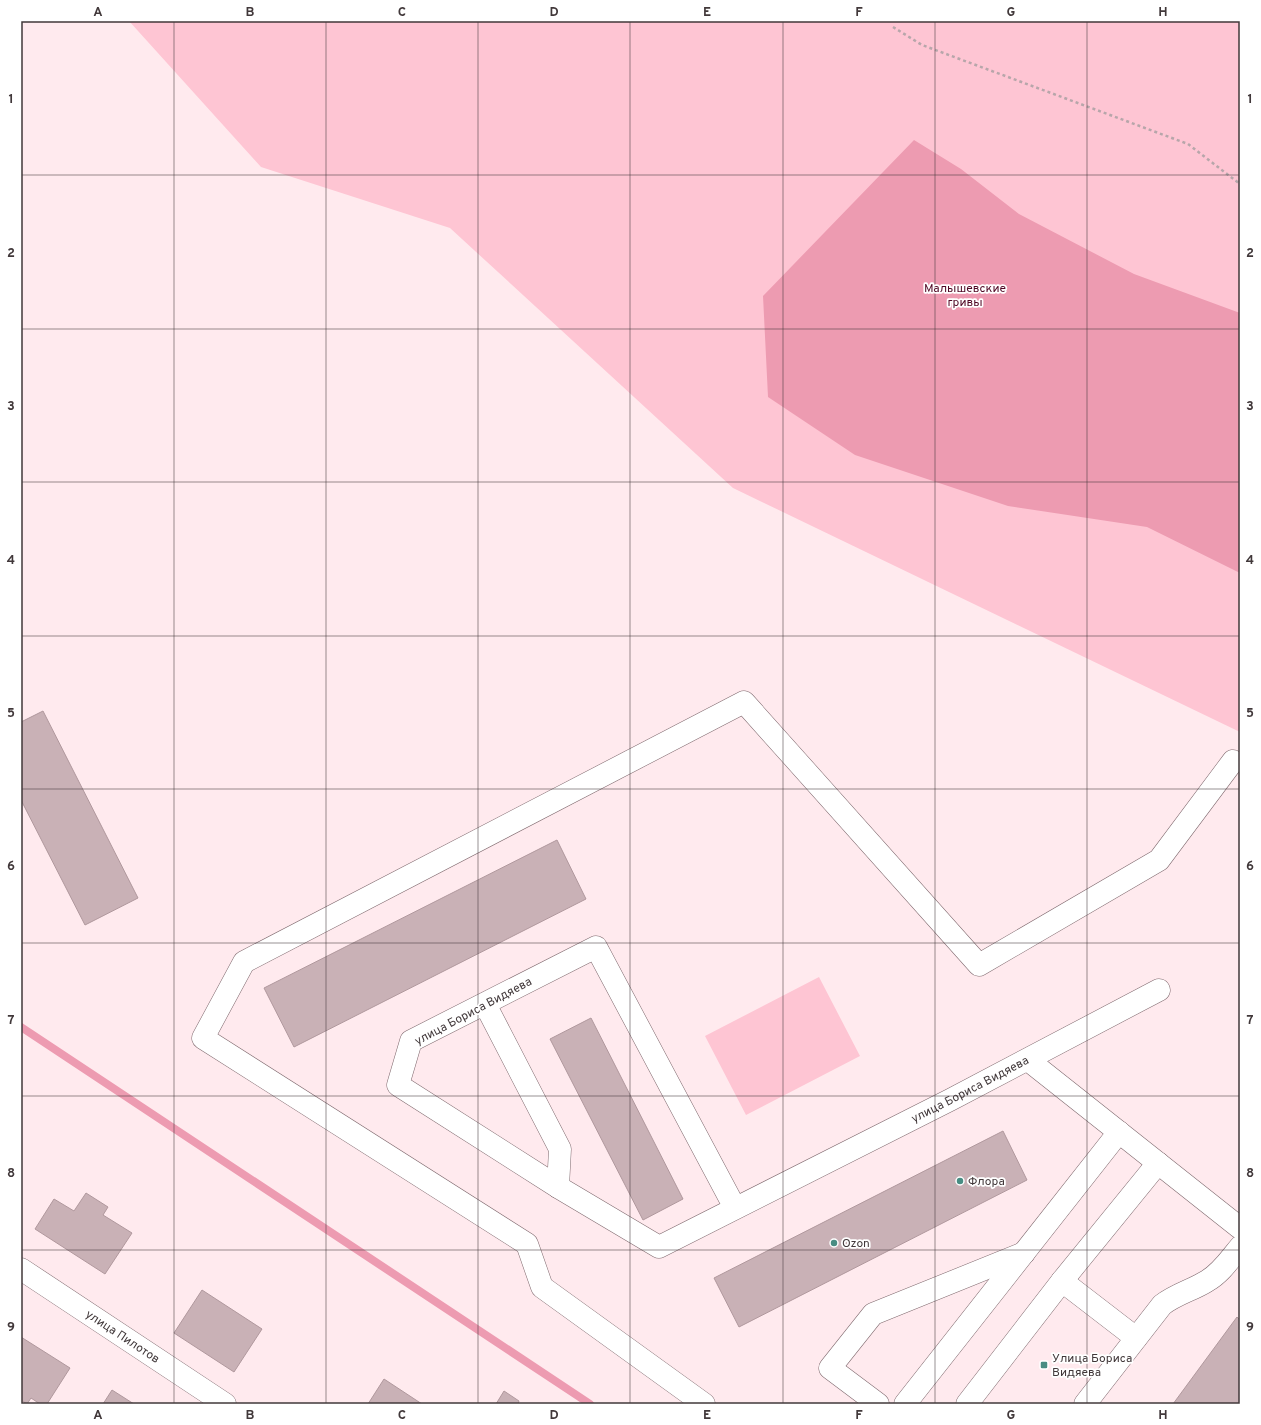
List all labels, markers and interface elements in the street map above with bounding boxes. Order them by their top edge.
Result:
text: A [93,5,103,21]
text: B [246,5,255,21]
text: C [398,5,406,21]
text: D [549,5,559,21]
text: E [703,5,711,21]
text: F [855,5,863,21]
text: G [1007,5,1016,21]
text: H [1158,5,1168,21]
text: 1 [8,92,14,108]
text: 1 [1247,92,1253,108]
text: 2 [7,246,15,262]
text: 2 [1246,246,1254,262]
park label: Малышевские гривы [924,281,1006,311]
text: 3 [7,399,15,415]
text: 3 [1246,399,1254,415]
text: 4 [7,553,15,569]
text: 4 [1246,553,1254,569]
text: 5 [7,706,15,722]
text: 5 [1246,706,1254,722]
text: 6 [7,859,15,875]
text: 6 [1246,859,1254,875]
street label: улица Бориса Видяева [412,974,535,1050]
text: 7 [8,1013,15,1029]
text: 7 [1247,1013,1254,1029]
street label: улица Бориса Видяева [909,1053,1032,1127]
text: 8 [7,1166,15,1182]
text: 8 [1246,1166,1254,1182]
place label: Флора [968,1174,1005,1190]
marker: Флора [955,1176,965,1186]
place label: Ozon [842,1236,870,1252]
marker: Ozon [829,1238,839,1248]
street label: улица Пилотов [82,1307,162,1368]
text: 9 [7,1320,15,1336]
text: 9 [1246,1320,1254,1336]
place label: Улица Бориса Видяева [1052,1351,1132,1381]
marker: Улица Бориса Видяева [1039,1360,1049,1370]
text: A [93,1408,103,1424]
text: B [246,1408,255,1424]
text: C [398,1408,406,1424]
text: D [549,1408,559,1424]
text: E [703,1408,711,1424]
text: F [855,1408,863,1424]
text: G [1007,1408,1016,1424]
text: H [1158,1408,1168,1424]

